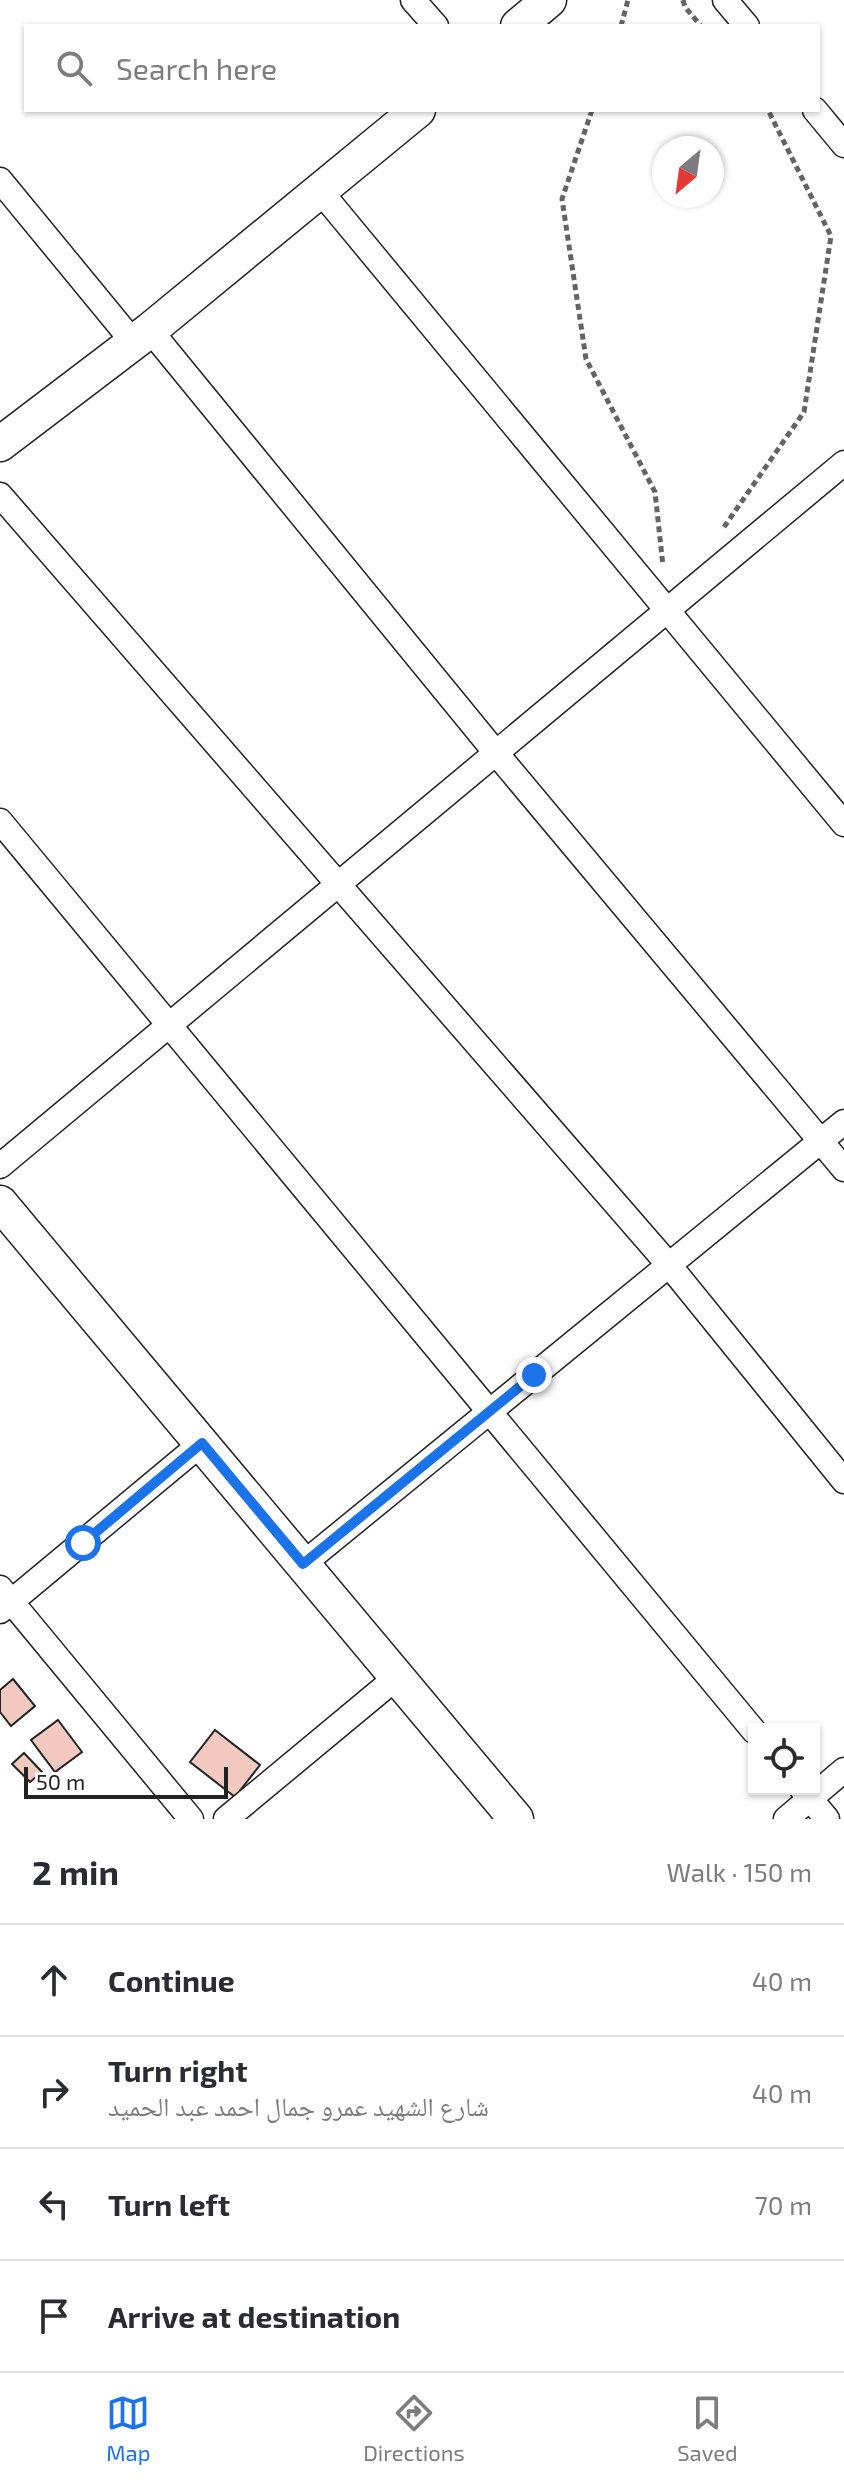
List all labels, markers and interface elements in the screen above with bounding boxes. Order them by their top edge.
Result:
search box [24,24,820,112]
icon: search [52,46,96,90]
text: Search here [116,50,277,86]
north arrow [652,136,724,208]
route end [516,1357,552,1393]
route start [65,1525,101,1561]
map controls [748,1723,820,1795]
button: locate [748,1723,820,1795]
scale bar [24,1763,228,1799]
text: 50 m [36,1768,85,1794]
text: 2 min [32,1851,119,1892]
text: Walk · 150 m [666,1856,812,1887]
icon: ahead [32,1958,76,2002]
text: Continue [108,1962,235,1998]
text: 40 m [752,1965,812,1996]
text: Turn right [108,2052,248,2088]
icon: right [32,2070,76,2114]
text: 40 m [752,2077,812,2108]
text: شارع الشهيد عمرو جمال احمد عبد الحميد [108,2090,489,2121]
icon: left [32,2182,76,2226]
text: Turn left [108,2186,230,2222]
text: 70 m [754,2189,812,2220]
icon: arrive [32,2294,76,2338]
text: Arrive at destination [108,2298,400,2334]
tab: Map [106,2391,150,2465]
tab: Directions [363,2391,465,2465]
tab: Saved [677,2391,738,2465]

